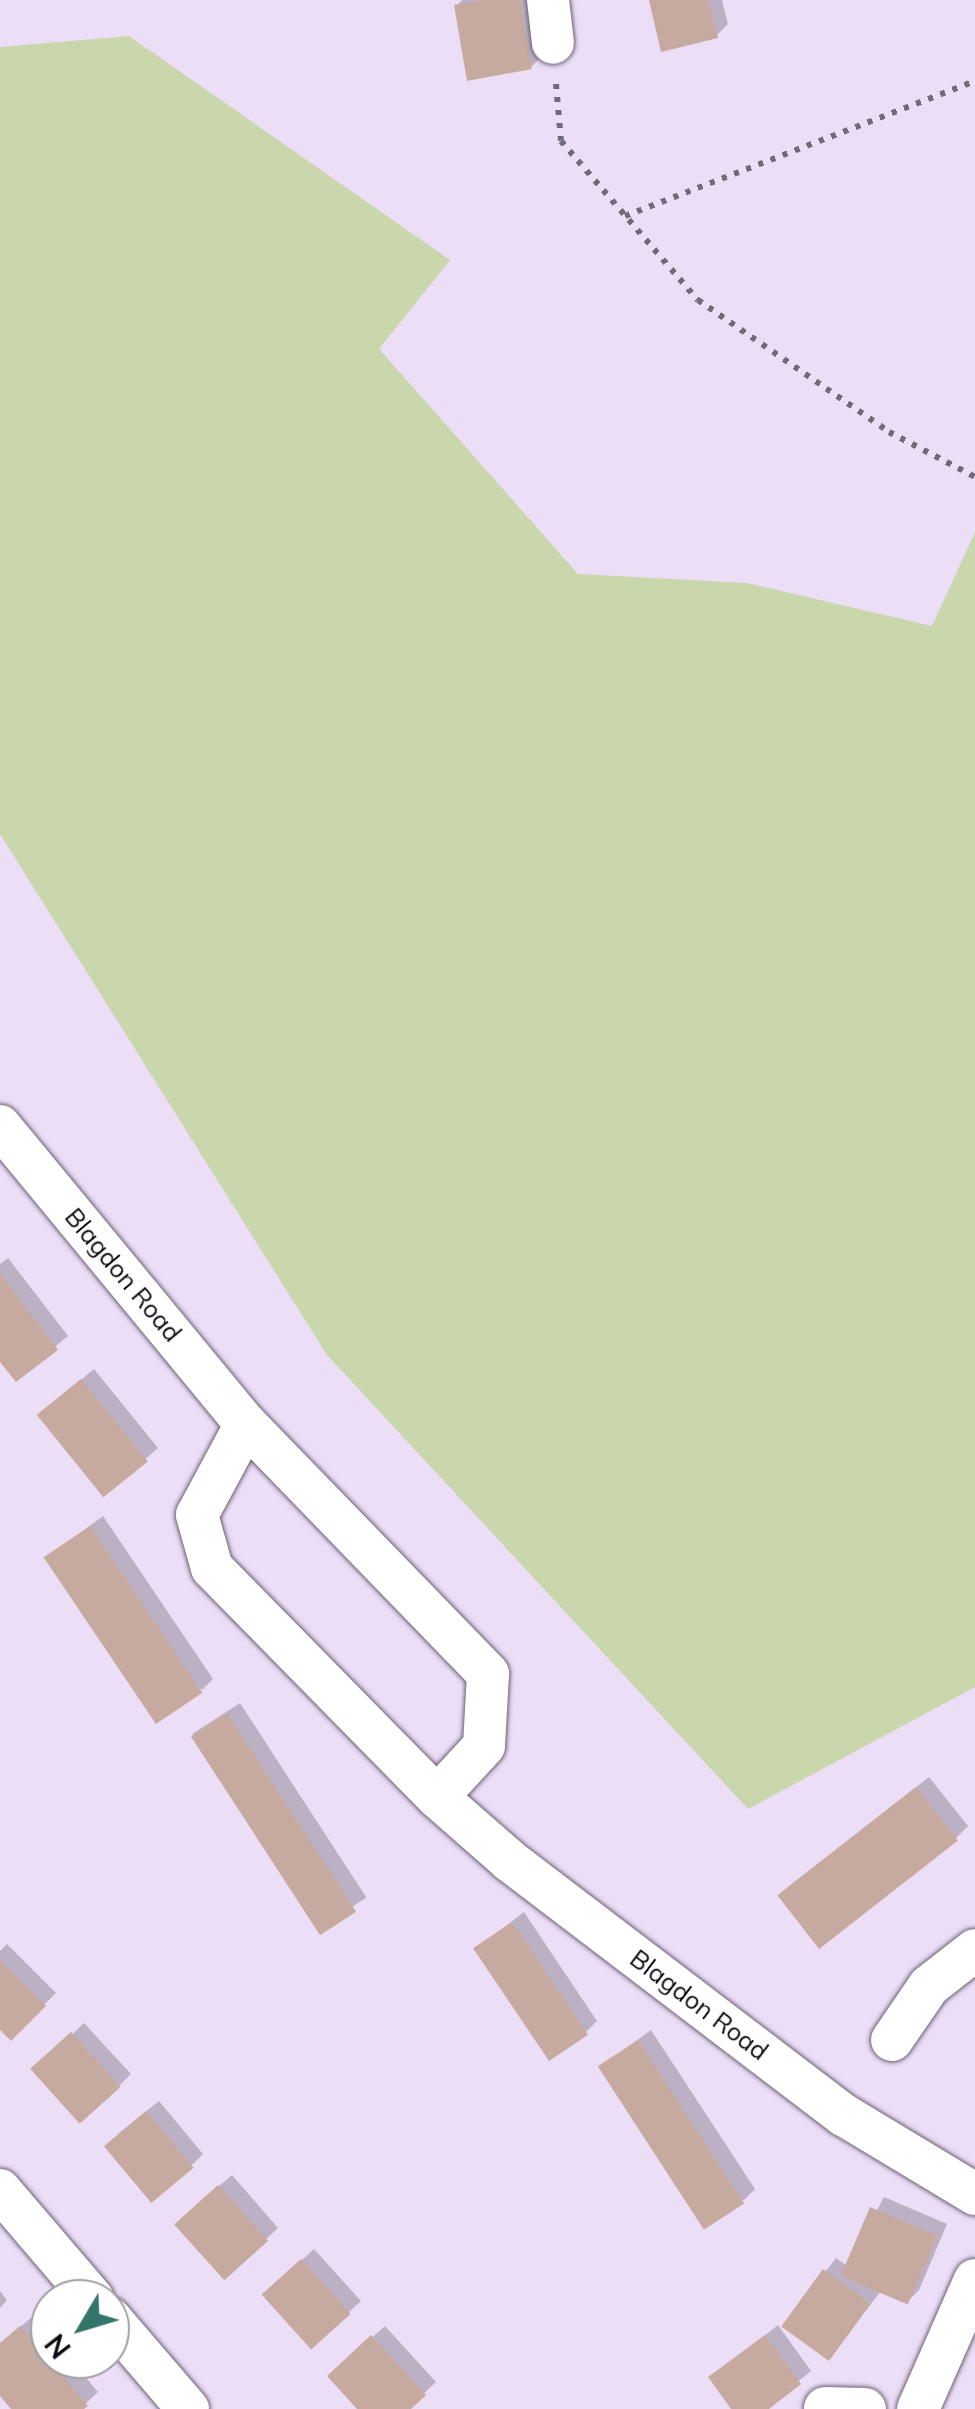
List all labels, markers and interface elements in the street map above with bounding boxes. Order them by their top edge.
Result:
street label: Blagdon Road [59,1202,187,1348]
street label: Blagdon Road [624,1943,774,2067]
north arrow [30,2279,130,2379]
text: N [37,2327,78,2366]

